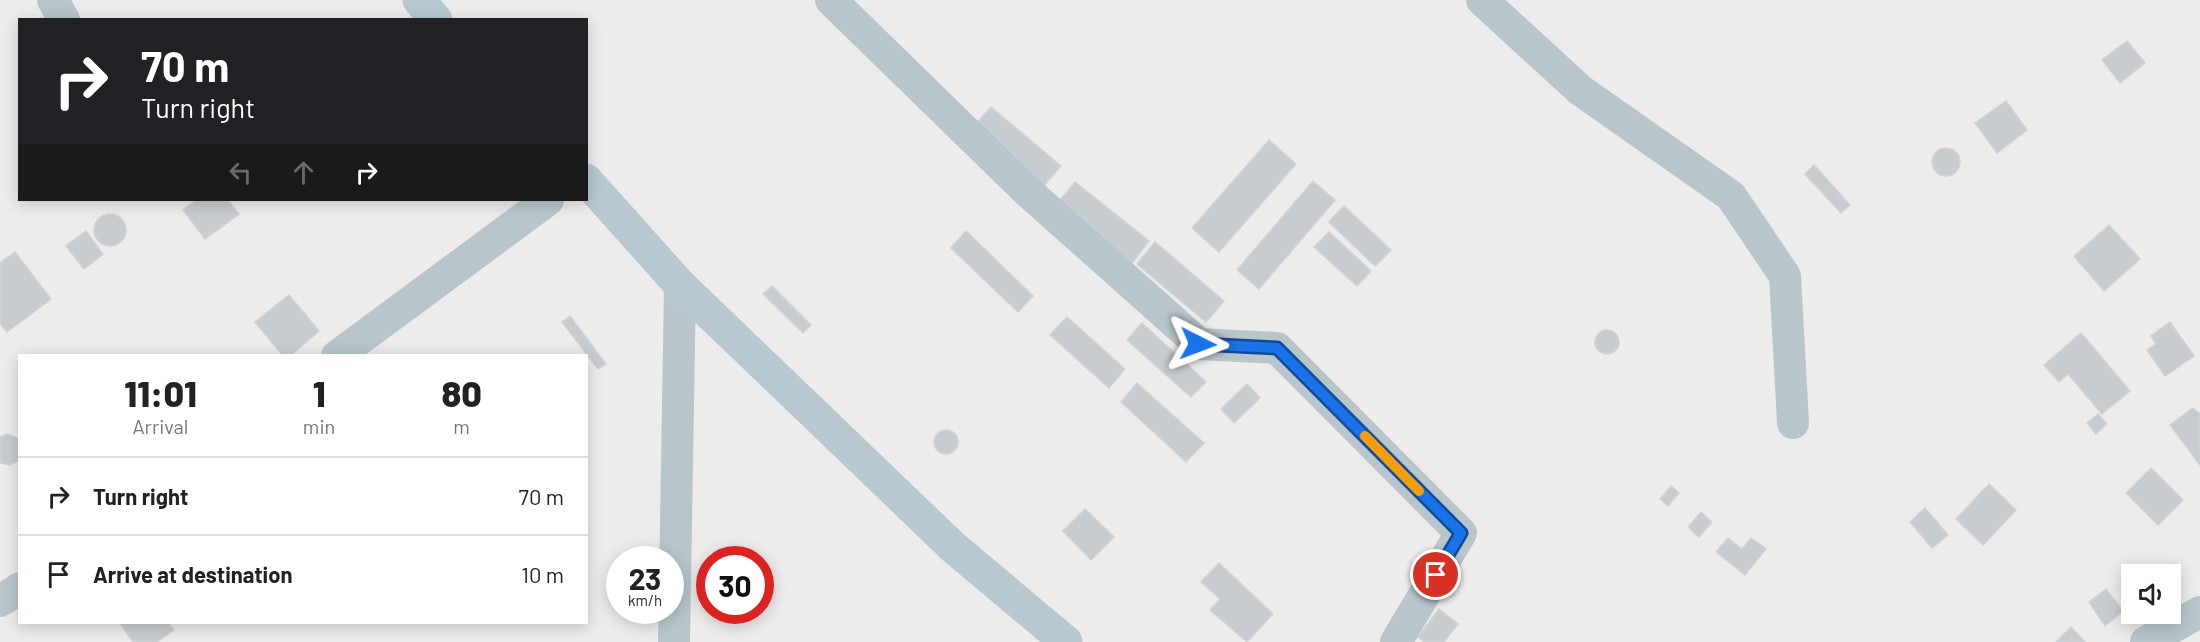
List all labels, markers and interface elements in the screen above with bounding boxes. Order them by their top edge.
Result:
text: 70 m [141,40,229,90]
icon: right [42,42,120,120]
text: Turn right [141,91,255,123]
icon: left [224,156,257,189]
icon: ahead [287,156,320,189]
icon: right [350,156,383,189]
position arrow [1166,312,1230,376]
text: 11:01 [124,371,197,414]
text: 1 [313,371,325,414]
text: 80 [441,371,482,414]
text: Arrival [132,414,188,438]
text: min [303,414,335,438]
text: m [453,414,470,438]
icon: right [42,480,75,513]
text: Turn right [93,483,188,509]
text: 70 m [519,483,564,509]
speed limit sign: 30 [696,546,774,624]
pin [1410,549,1461,600]
icon: arrive [42,558,75,591]
icon: arrive [1419,558,1452,591]
text: 23 [629,560,661,596]
text: Arrive at destination [93,561,292,587]
text: 10 m [521,561,564,587]
map controls [2121,564,2181,624]
button: sound [2121,564,2181,624]
text: km/h [628,591,662,609]

